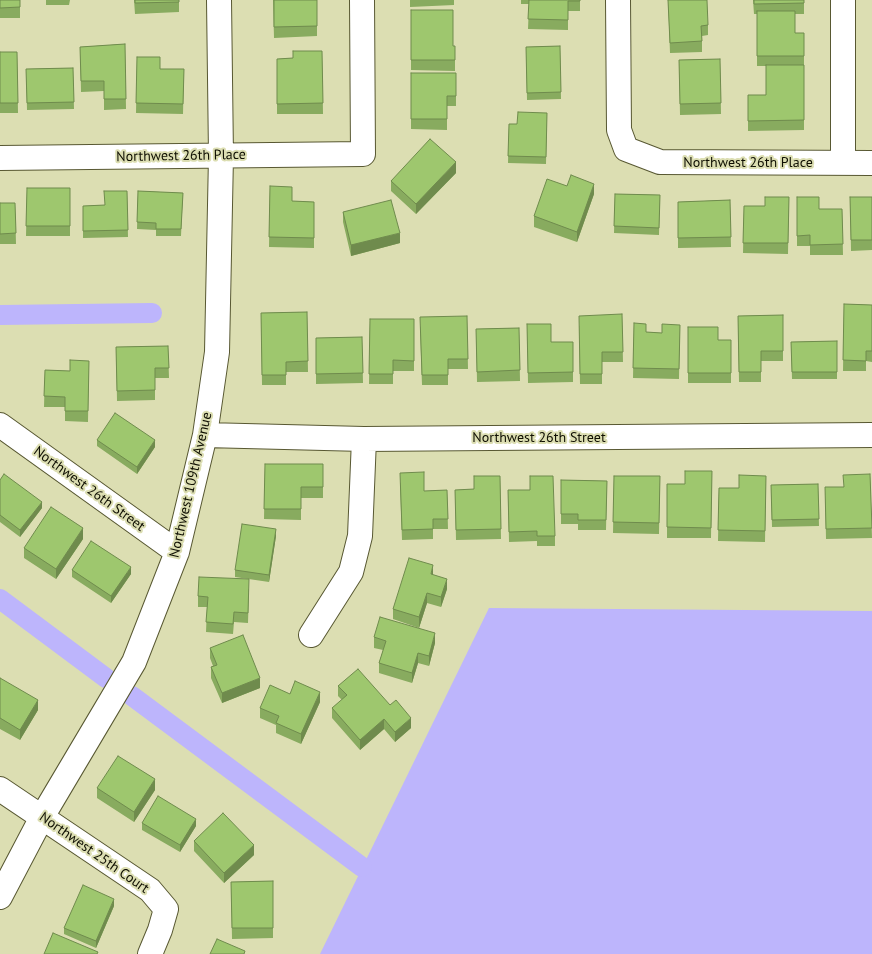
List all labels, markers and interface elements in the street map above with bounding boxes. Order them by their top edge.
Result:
street label: Northwest 26th Place [116,146,246,166]
street label: Northwest 26th Place [683,155,813,171]
street label: Northwest 109th Avenue [166,411,216,559]
street label: Northwest 26th Street [472,430,606,446]
street label: Northwest 26th Street [30,443,148,535]
street label: Northwest 25th Court [36,809,152,897]

